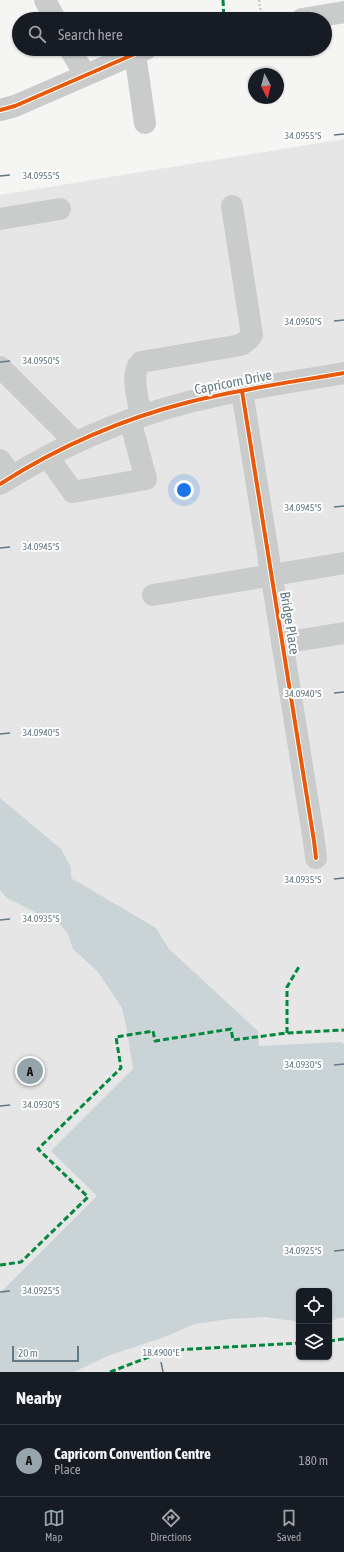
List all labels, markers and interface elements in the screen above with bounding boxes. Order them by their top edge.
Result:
search box [12,12,332,56]
icon: search [26,23,48,45]
text: Search here [58,26,123,43]
north arrow [248,68,284,104]
text: 34.0955°S [285,130,321,141]
text: 34.0955°S [23,170,59,181]
text: 34.0950°S [285,316,321,327]
text: 34.0950°S [23,355,59,366]
street label: Capricorn Drive [193,367,273,397]
your location [174,480,194,500]
text: 34.0945°S [285,502,321,513]
text: 34.0945°S [23,541,59,552]
street label: Bridge Place [277,591,303,655]
text: 34.0940°S [285,688,321,699]
text: 34.0940°S [23,727,59,738]
text: 34.0935°S [285,874,321,885]
text: 34.0935°S [23,913,59,924]
pin: A [17,1056,43,1086]
text: 34.0930°S [285,1059,321,1070]
text: 34.0930°S [23,1099,59,1110]
text: 34.0925°S [285,1245,321,1256]
text: 34.0925°S [23,1285,59,1296]
map controls [296,1288,332,1360]
button: locate [296,1288,332,1324]
button: layers [296,1324,332,1360]
scale bar [12,1344,79,1363]
text: 20 m [18,1347,38,1359]
text: 18.4900°E [143,1347,180,1358]
text: Nearby [16,1388,62,1408]
text: Capricorn Convention Centre [54,1445,211,1462]
text: A [26,1453,32,1468]
text: 180 m [299,1453,328,1468]
text: Place [54,1462,81,1477]
tab: Map [43,1507,65,1543]
tab: Directions [150,1507,191,1543]
tab: Saved [277,1507,301,1543]

